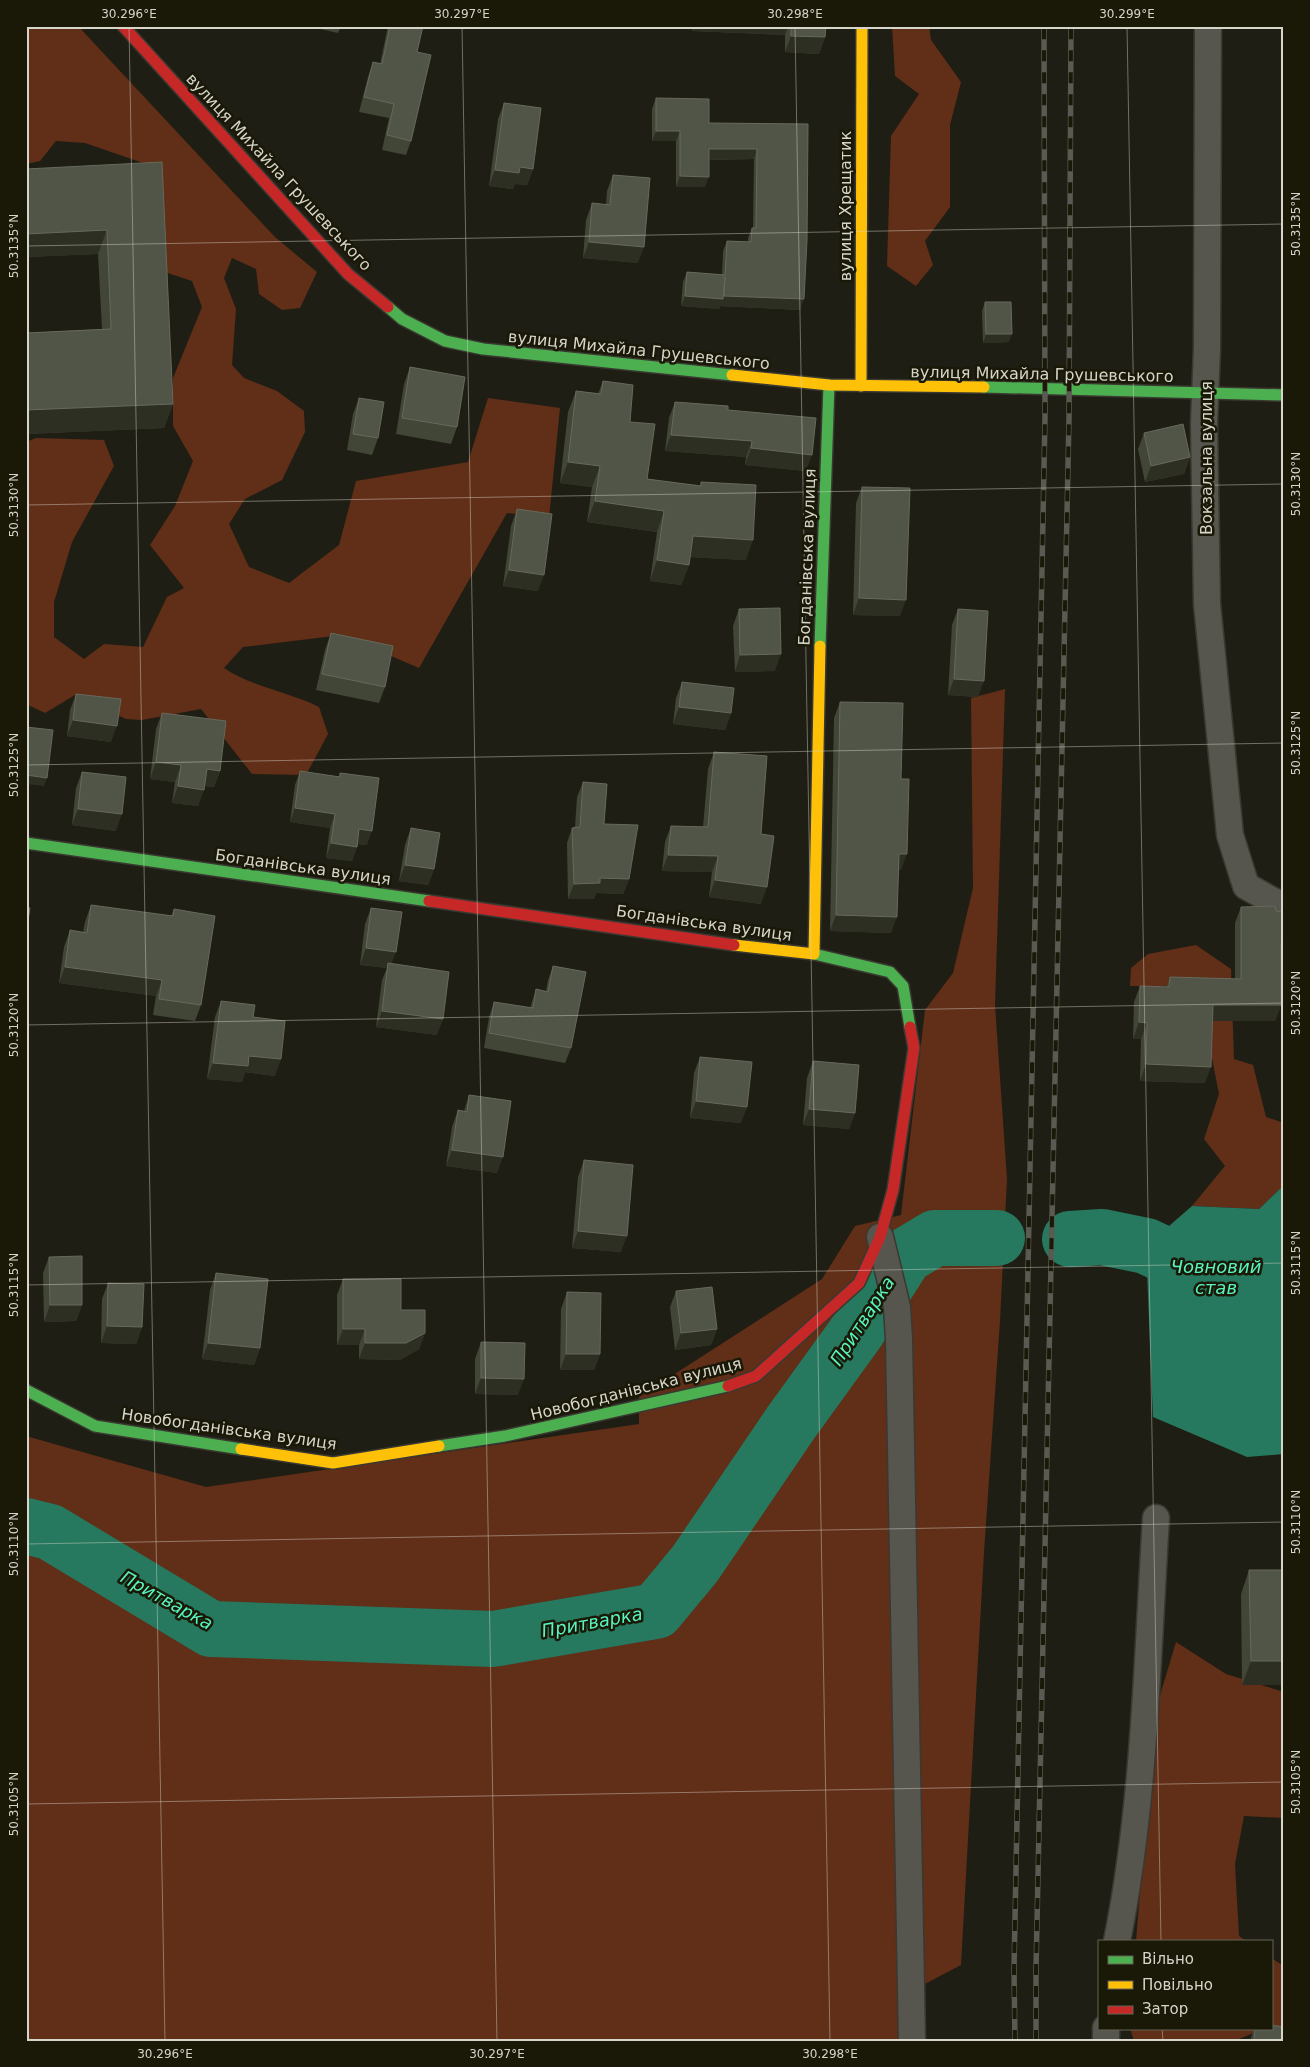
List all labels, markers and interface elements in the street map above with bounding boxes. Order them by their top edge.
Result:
text: 30.296°E [101,7,157,21]
text: 30.297°E [434,7,490,21]
text: 30.298°E [767,7,823,21]
text: 30.299°E [1099,7,1155,21]
street label: вулиця Михайла Грушевського [182,69,376,275]
street label: вулиця Хрещатик [836,130,855,281]
text: 50.3135°N [1289,192,1303,256]
text: 50.3135°N [7,214,21,278]
street label: вулиця Михайла Грушевського [507,327,771,373]
street label: вулиця Михайла Грушевського [910,362,1174,386]
street label: Вокзальна вулиця [1197,381,1216,535]
text: 50.3130°N [1289,452,1303,516]
street label: Богданівська вулиця [794,468,820,646]
text: 50.3130°N [7,473,21,537]
text: 50.3125°N [1289,711,1303,775]
text: 50.3125°N [7,733,21,797]
street label: Богданівська вулиця [214,845,392,889]
street label: Богданівська вулиця [615,901,793,945]
text: 50.3120°N [1289,971,1303,1035]
text: 50.3120°N [7,993,21,1057]
text: 50.3115°N [1289,1231,1303,1295]
text: 50.3115°N [7,1253,21,1317]
water label: Човновий став [1171,1256,1262,1298]
water label: Притварка [825,1272,899,1370]
street label: Новобогданівська вулиця [528,1354,744,1424]
street label: Новобогданівська вулиця [120,1404,338,1454]
text: 50.3110°N [1289,1490,1303,1554]
text: 50.3110°N [7,1512,21,1576]
water label: Притварка [117,1566,217,1634]
water label: Притварка [540,1603,644,1641]
text: 50.3105°N [1289,1750,1303,1814]
text: 50.3105°N [7,1772,21,1836]
legend [1098,1940,1272,2030]
text: Вільно [1142,1950,1194,1968]
text: Повільно [1142,1976,1213,1994]
text: Затор [1142,2000,1188,2018]
text: 30.296°E [137,2047,193,2061]
text: 30.297°E [469,2047,525,2061]
text: 30.298°E [802,2047,858,2061]

